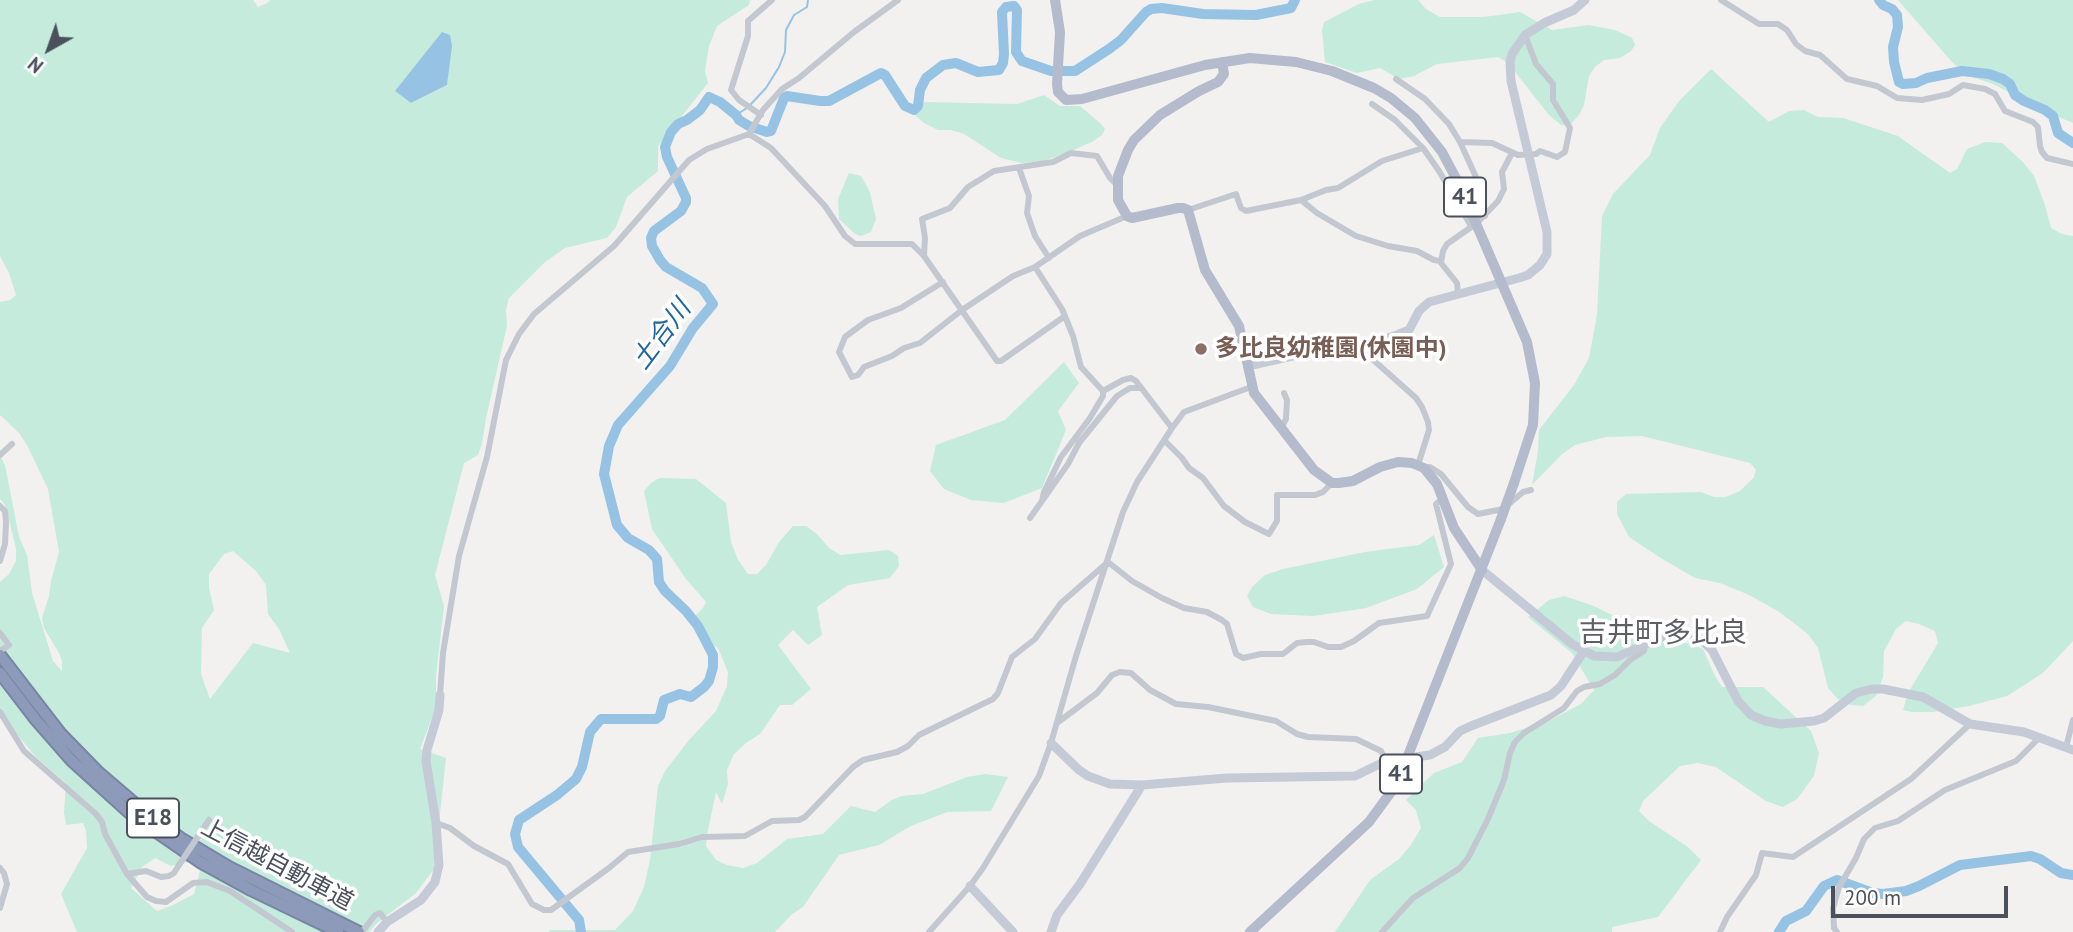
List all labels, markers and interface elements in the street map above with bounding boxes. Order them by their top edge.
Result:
north arrow [14,14,84,84]
text: N [23,52,48,78]
road number: 41 [1444,178,1486,216]
water label: 土合川 [626,294,698,376]
place label: 多比良幼稚園(休園中) [1215,335,1447,363]
marker: 多比良幼稚園(休園中) [1193,341,1209,357]
district label: 吉井町多比良 [1579,617,1747,651]
road number: 41 [1380,754,1422,794]
road number: E18 [127,798,179,838]
street label: 上信越自動車道 [196,813,358,917]
scale bar [1835,872,2012,916]
text: 200 m [1844,884,1901,911]

